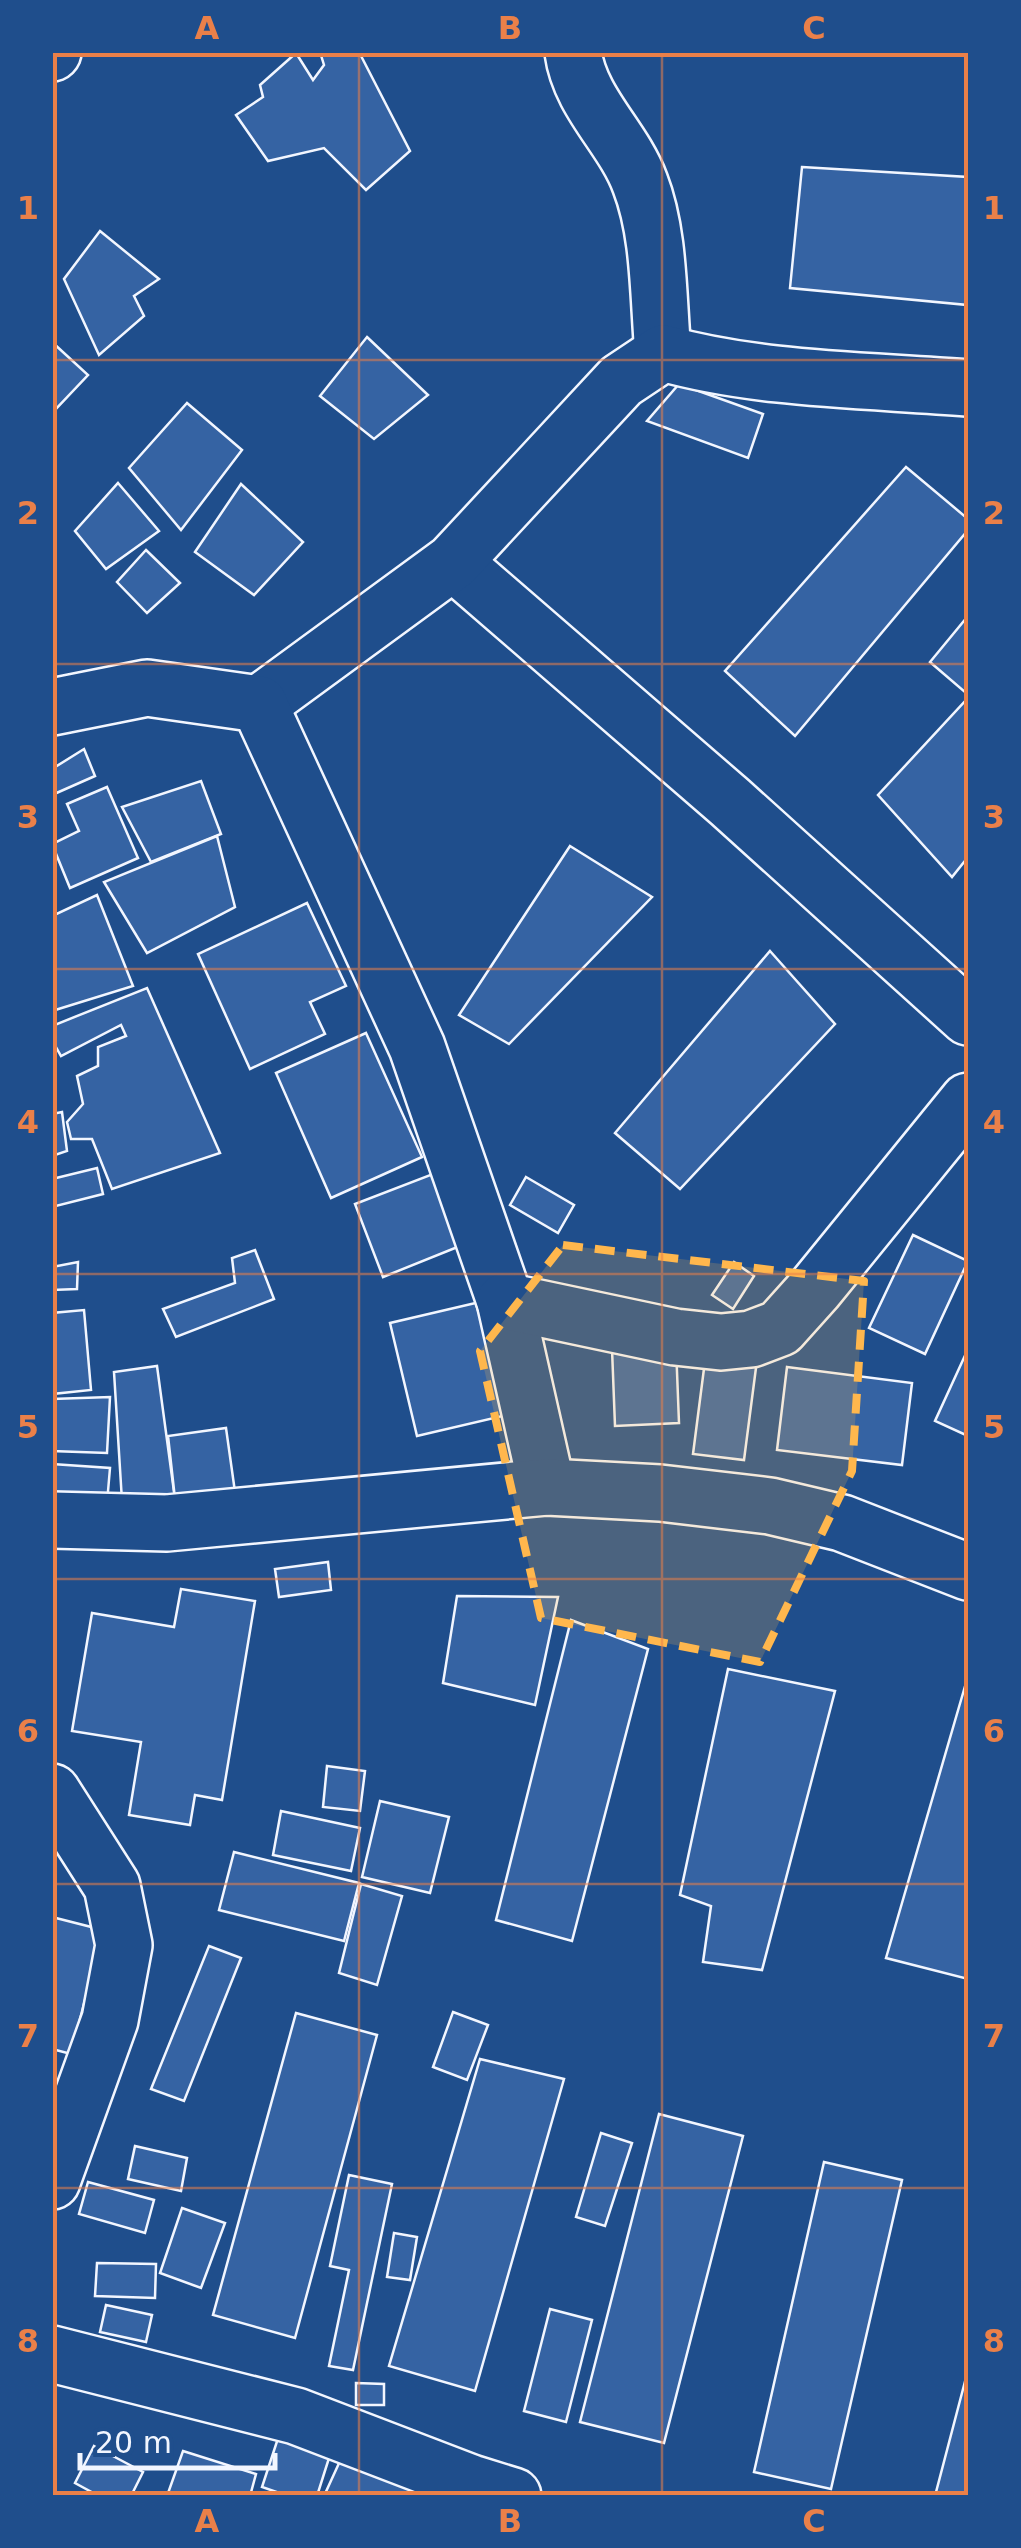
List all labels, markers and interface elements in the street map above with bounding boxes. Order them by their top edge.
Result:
text: A [195,9,220,47]
text: B [498,9,522,47]
text: C [802,9,826,47]
text: 1 [17,189,39,227]
text: 1 [983,189,1005,227]
text: 2 [17,494,39,532]
text: 2 [983,494,1005,532]
text: 3 [17,798,39,836]
text: 3 [983,798,1005,836]
text: 4 [17,1103,39,1141]
text: 4 [983,1103,1005,1141]
text: 5 [17,1408,39,1446]
text: 5 [983,1408,1005,1446]
text: 6 [17,1712,39,1750]
text: 6 [983,1712,1005,1750]
text: 7 [17,2017,39,2055]
text: 7 [983,2017,1005,2055]
text: 8 [17,2322,39,2360]
text: 8 [983,2322,1005,2360]
scale bar [80,2408,275,2470]
text: 20 m [95,2425,172,2460]
text: A [195,2502,220,2540]
text: B [498,2502,522,2540]
text: C [802,2502,826,2540]

